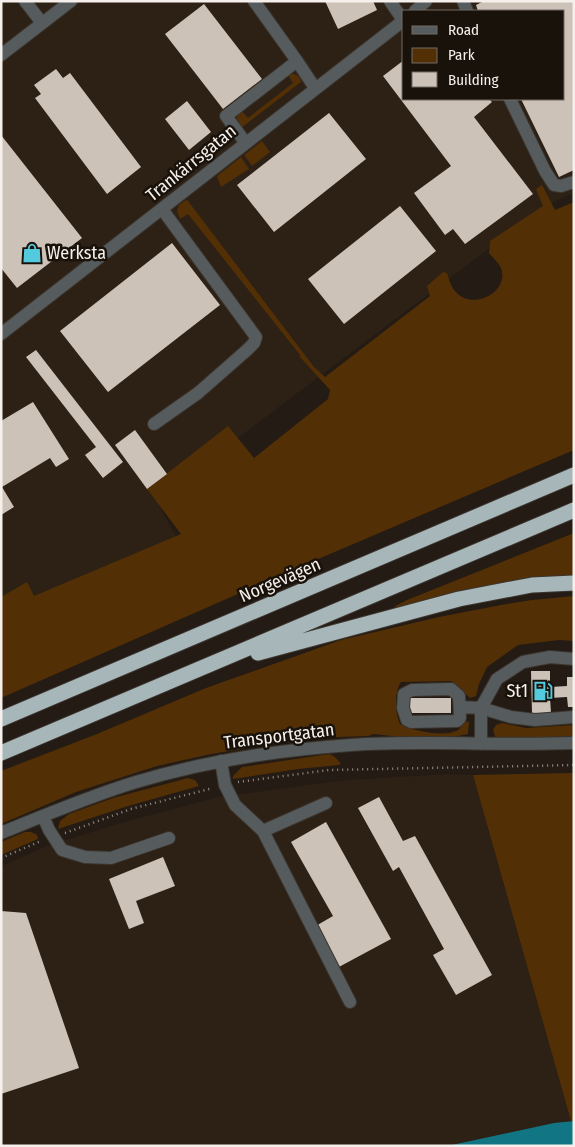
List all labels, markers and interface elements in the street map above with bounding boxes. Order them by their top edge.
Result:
legend [402,10,565,100]
text: Road [448,21,479,39]
text: Park [448,46,475,64]
text: Building [448,71,499,89]
street label: Trankärrsgatan [141,120,241,206]
shop icon: Werksta [21,242,43,264]
place label: Werksta [47,242,106,264]
street label: Norgevägen [236,553,324,607]
place label: St1 [506,680,528,702]
fuel station icon: St1 [532,680,554,702]
street label: Transportgatan [222,718,336,754]

